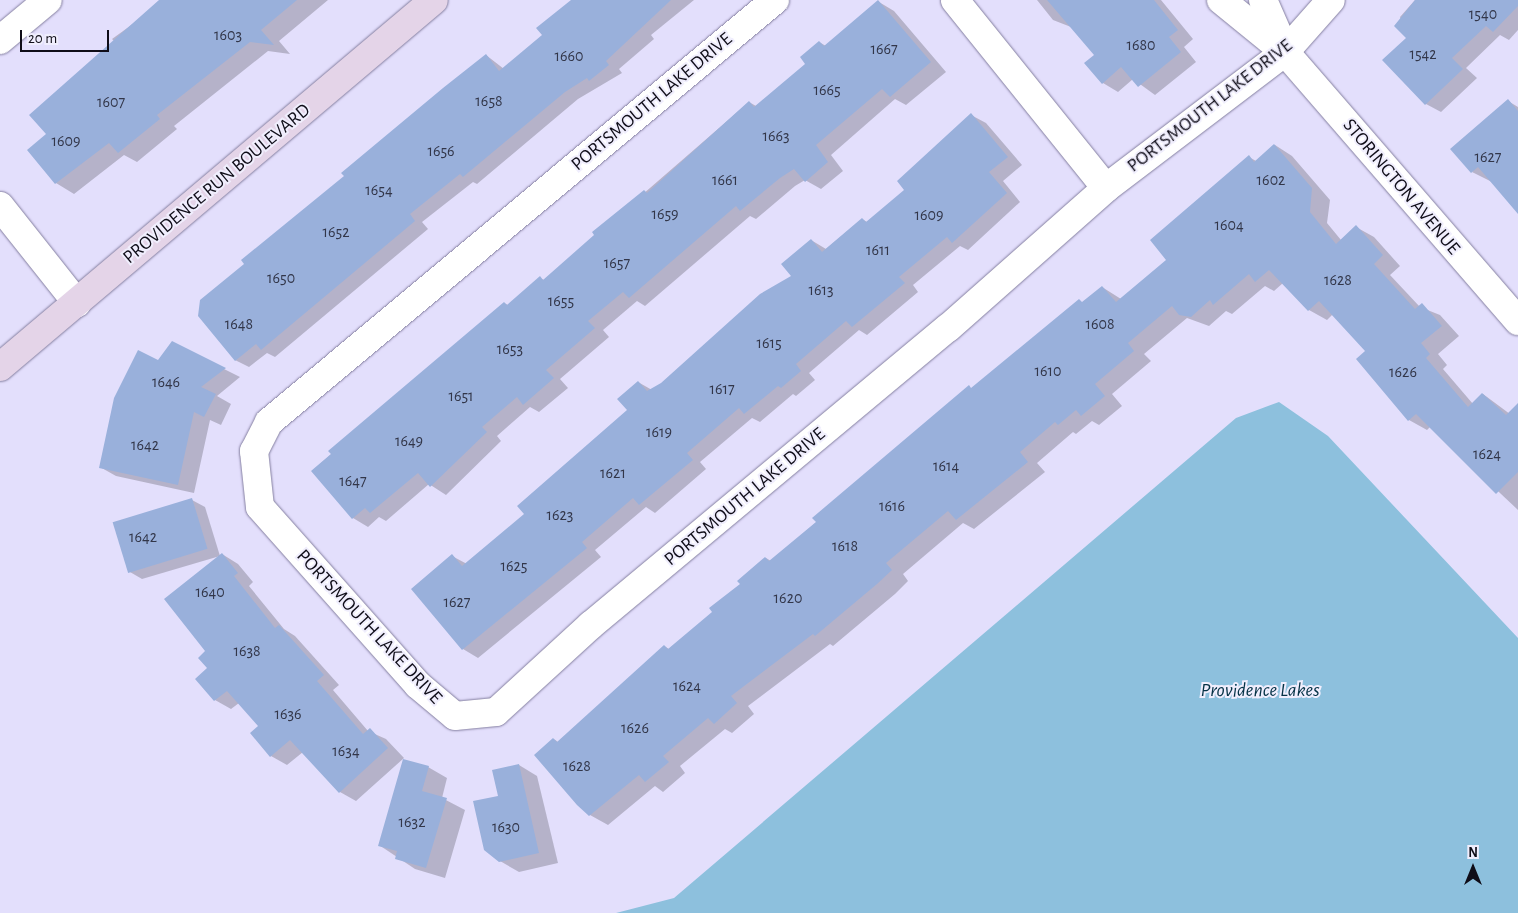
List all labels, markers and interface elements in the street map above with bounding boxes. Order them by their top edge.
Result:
house number: 1540 [1469,4,1497,24]
scale bar [22,20,111,52]
house number: 1603 [214,25,242,45]
street label: PORTSMOUTH LAKE DRIVE [567,28,737,176]
text: 20 m [28,31,57,46]
street label: PORTSMOUTH LAKE DRIVE [1123,34,1297,178]
house number: 1680 [1126,35,1156,55]
house number: 1667 [870,39,898,59]
house number: 1542 [1409,44,1437,64]
house number: 1660 [555,46,583,66]
house number: 1665 [813,80,841,100]
house number: 1658 [475,91,503,111]
house number: 1607 [97,92,125,112]
street label: PROVIDENCE RUN BOULEVARD [119,99,315,269]
street label: STORINGTON AVENUE [1338,114,1464,260]
house number: 1663 [762,126,790,146]
house number: 1609 [52,131,80,151]
house number: 1656 [427,141,455,161]
house number: 1627 [1475,147,1501,167]
house number: 1661 [712,170,738,190]
house number: 1602 [1257,170,1285,190]
house number: 1654 [365,180,393,200]
house number: 1659 [651,204,679,224]
house number: 1609 [915,205,943,225]
house number: 1604 [1214,215,1244,235]
house number: 1652 [323,222,349,242]
house number: 1611 [866,240,890,260]
house number: 1657 [604,253,630,273]
house number: 1650 [267,268,295,288]
house number: 1628 [1324,270,1352,290]
house number: 1613 [808,280,834,300]
house number: 1655 [548,291,574,311]
house number: 1648 [225,314,253,334]
house number: 1608 [1085,314,1115,334]
house number: 1615 [756,333,782,353]
house number: 1653 [497,339,523,359]
house number: 1610 [1035,361,1061,381]
house number: 1626 [1389,362,1417,382]
house number: 1646 [152,372,180,392]
house number: 1617 [709,379,735,399]
house number: 1651 [448,386,474,406]
house number: 1619 [646,422,672,442]
street label: PORTSMOUTH LAKE DRIVE [660,423,830,571]
house number: 1649 [395,431,423,451]
house number: 1642 [131,435,159,455]
house number: 1624 [1473,444,1501,464]
house number: 1614 [933,456,959,476]
house number: 1621 [600,463,626,483]
house number: 1647 [339,471,367,491]
house number: 1616 [879,496,905,516]
house number: 1623 [547,505,573,525]
house number: 1642 [129,527,157,547]
house number: 1618 [832,536,858,556]
street label: PORTSMOUTH LAKE DRIVE [291,545,447,709]
house number: 1625 [501,556,527,576]
house number: 1640 [195,582,225,602]
house number: 1620 [774,588,802,608]
house number: 1627 [444,592,470,612]
house number: 1638 [233,641,261,661]
house number: 1624 [673,676,701,696]
water label: Providence Lakes [1201,678,1319,702]
house number: 1636 [274,704,302,724]
house number: 1626 [621,718,649,738]
house number: 1634 [332,741,360,761]
house number: 1628 [563,756,591,776]
house number: 1632 [399,812,425,832]
house number: 1630 [492,817,520,837]
north arrow [1448,843,1498,893]
text: N [1468,846,1478,860]

